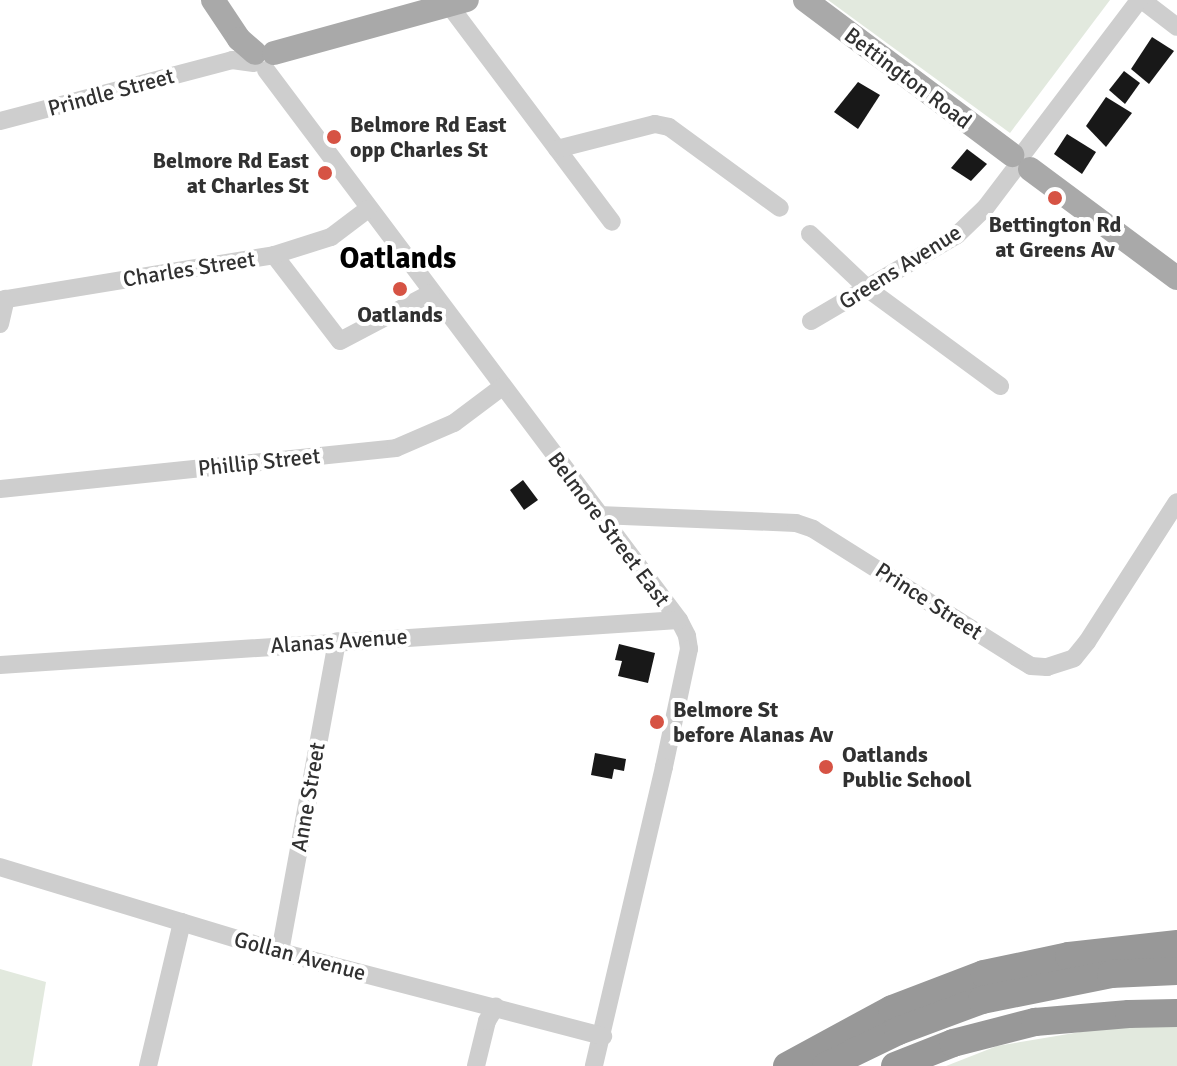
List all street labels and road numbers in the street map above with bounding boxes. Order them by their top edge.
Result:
street label: Bettington Road [839,22,977,134]
street label: Prindle Street [45,62,177,122]
street label: Greens Avenue [834,219,966,315]
street label: Charles Street [121,246,257,292]
street label: Phillip Street [197,442,321,482]
street label: Belmore Street East [542,447,676,611]
street label: Prince Street [871,557,987,645]
street label: Alanas Avenue [270,623,408,659]
street label: Anne Street [285,740,331,854]
street label: Gollan Avenue [231,926,369,986]

